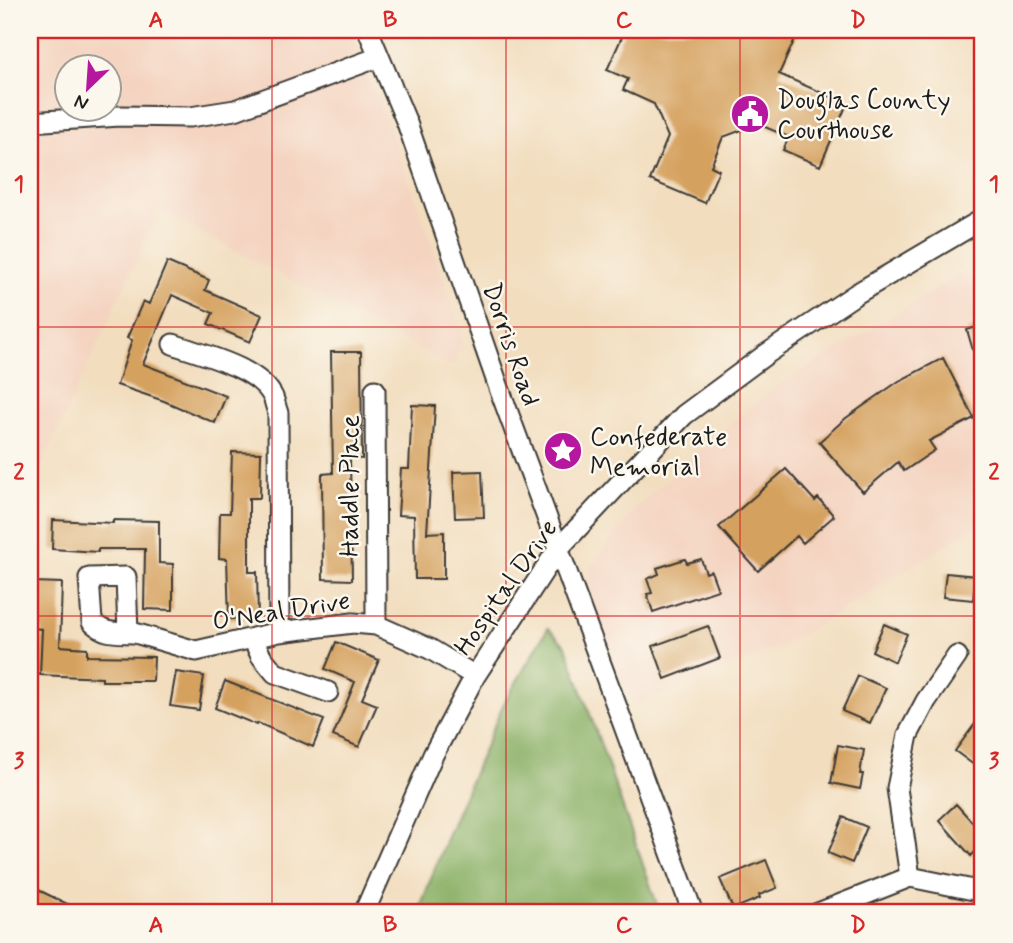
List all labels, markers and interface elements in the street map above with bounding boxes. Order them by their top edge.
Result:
text: A [148,6,164,36]
text: B [383,6,398,36]
text: C [616,6,633,36]
text: D [850,6,866,36]
north arrow [52,52,122,122]
place label: Douglas County Courthouse [777,84,951,148]
text: N [70,88,92,116]
public building icon: Douglas County Courthouse [729,93,771,135]
text: 1 [14,170,24,200]
text: 1 [989,170,999,200]
street label: Dorris Road [473,279,547,411]
street label: Haddle Place [334,415,368,557]
place label: Confederate Memorial [590,421,727,485]
place icon: Confederate Memorial [542,430,584,472]
text: 2 [13,458,25,488]
text: 2 [988,458,1000,488]
street label: Hospital Drive [447,513,566,663]
street label: O'Neal Drive [210,584,353,640]
text: 3 [14,747,25,777]
text: 3 [989,747,1000,777]
text: A [148,911,164,941]
text: B [383,911,398,941]
text: C [616,911,633,941]
text: D [850,911,866,941]

